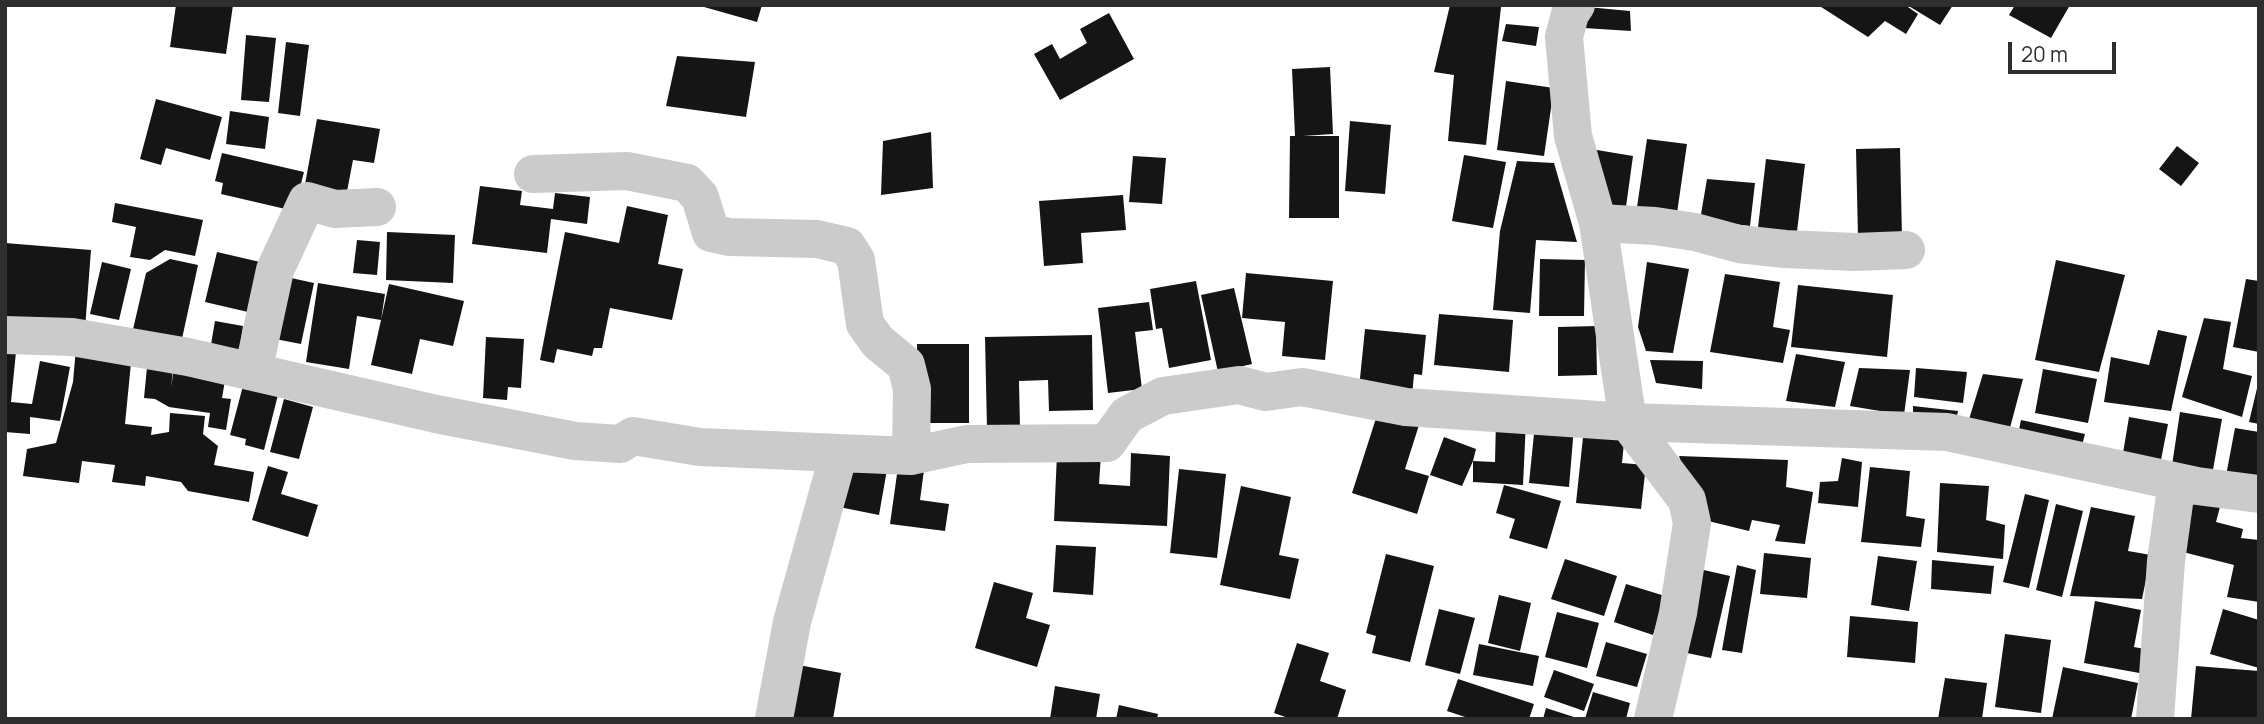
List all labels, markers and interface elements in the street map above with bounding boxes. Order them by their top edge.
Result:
scale bar [2012,28,2120,72]
text: 20 m [2021,40,2068,68]

